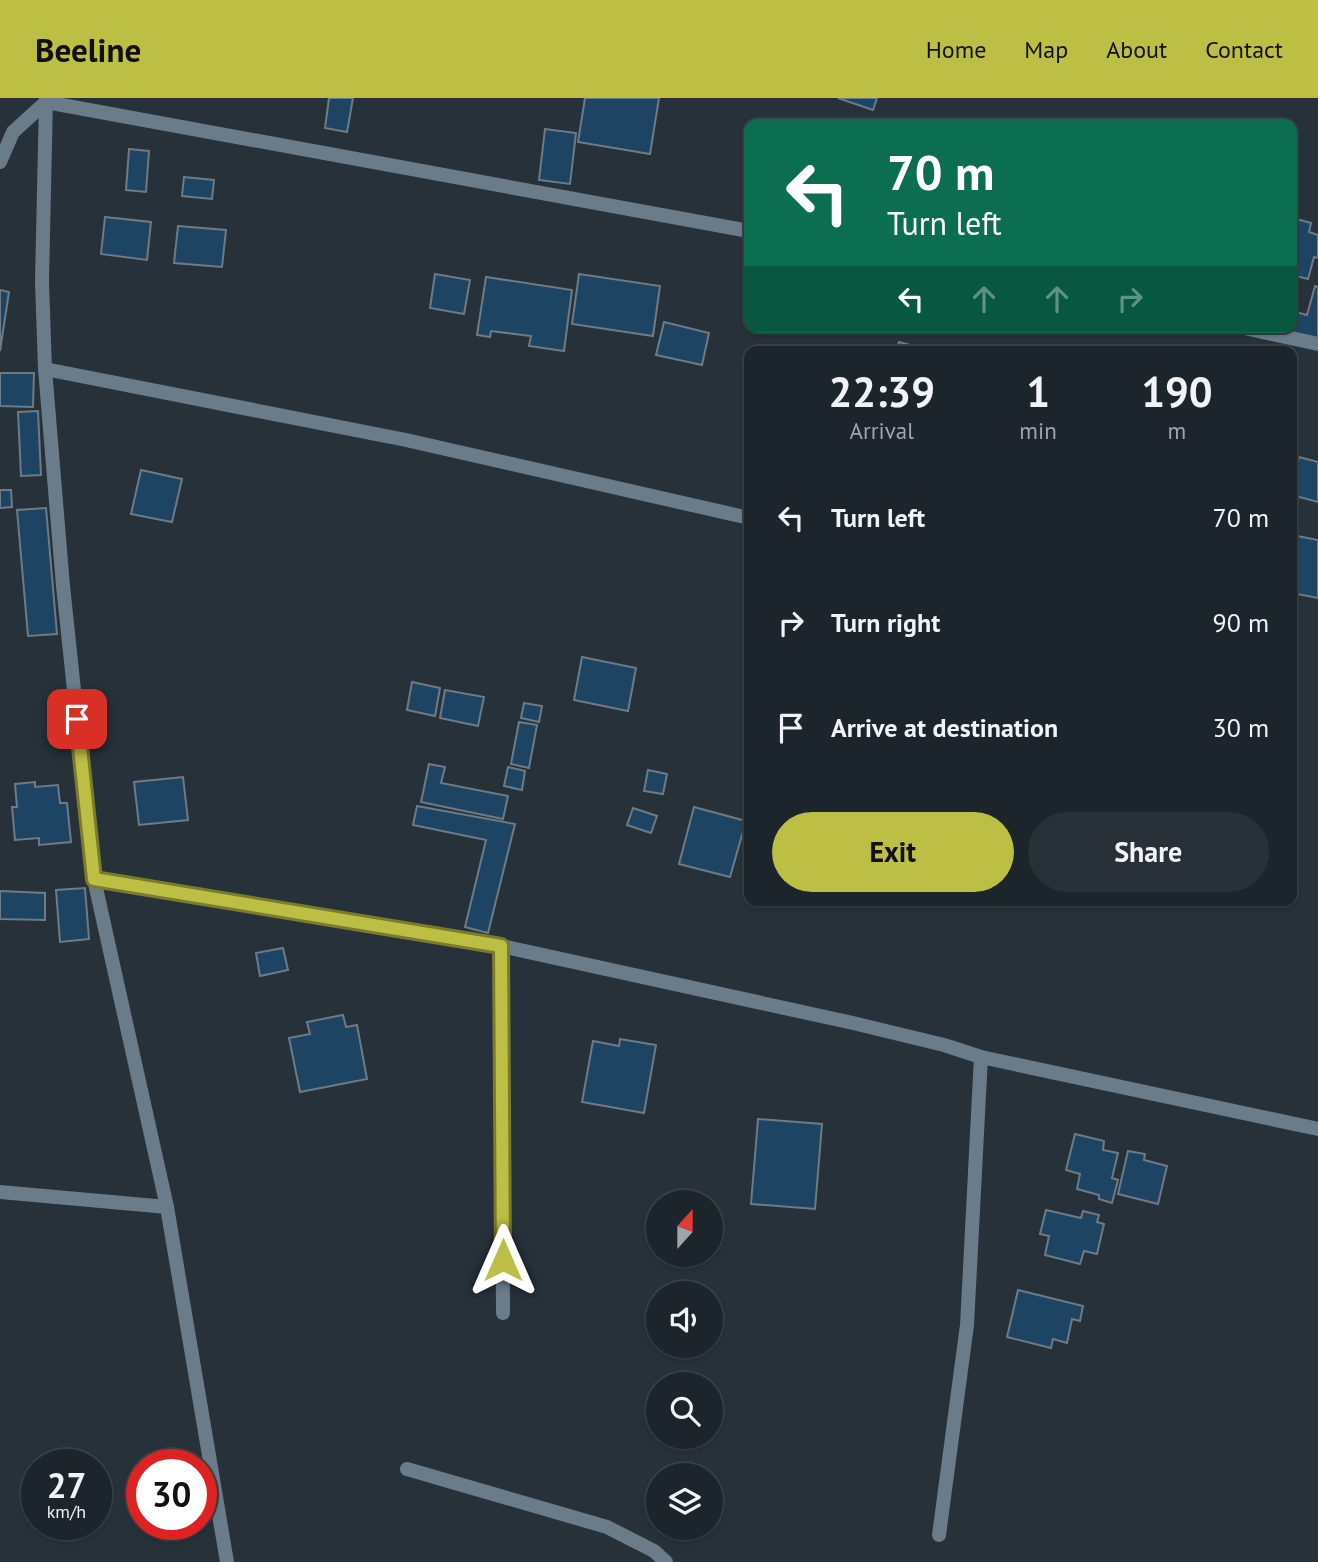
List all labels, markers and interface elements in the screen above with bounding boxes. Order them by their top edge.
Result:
text: Beeline [35,28,141,71]
text: Home [926,34,986,65]
text: Map [1024,34,1068,65]
text: About [1106,34,1167,65]
text: Contact [1205,34,1283,65]
text: 70 m [887,140,994,204]
icon: left [772,147,863,238]
text: Turn left [887,202,1002,244]
icon: left [892,280,930,318]
icon: ahead [965,280,1003,318]
icon: ahead [1038,280,1076,318]
icon: right [1111,280,1149,318]
text: 22:39 [828,364,935,419]
text: 1 [1026,364,1050,419]
text: 190 [1141,364,1213,419]
text: Arrival [849,416,914,445]
text: min [1019,416,1057,445]
text: m [1168,416,1186,445]
icon: left [772,499,810,537]
text: Turn left [831,501,925,534]
text: 70 m [1213,501,1269,534]
icon: right [772,604,810,642]
text: Turn right [831,606,940,639]
text: 90 m [1213,606,1269,639]
pin [47,689,107,749]
icon: arrive [58,700,96,738]
icon: arrive [772,709,810,747]
text: Arrive at destination [831,711,1058,744]
text: 30 m [1213,711,1269,744]
button: Exit [772,812,1014,892]
button: Share [1028,812,1269,892]
north arrow [646,1190,723,1267]
map controls [646,1190,723,1540]
position arrow [466,1223,540,1297]
button: sound [646,1281,723,1358]
button: search [646,1372,723,1449]
speed limit sign: 30 [126,1449,217,1540]
text: 27 [47,1462,86,1508]
button: layers [646,1463,723,1540]
text: km/h [47,1500,86,1523]

